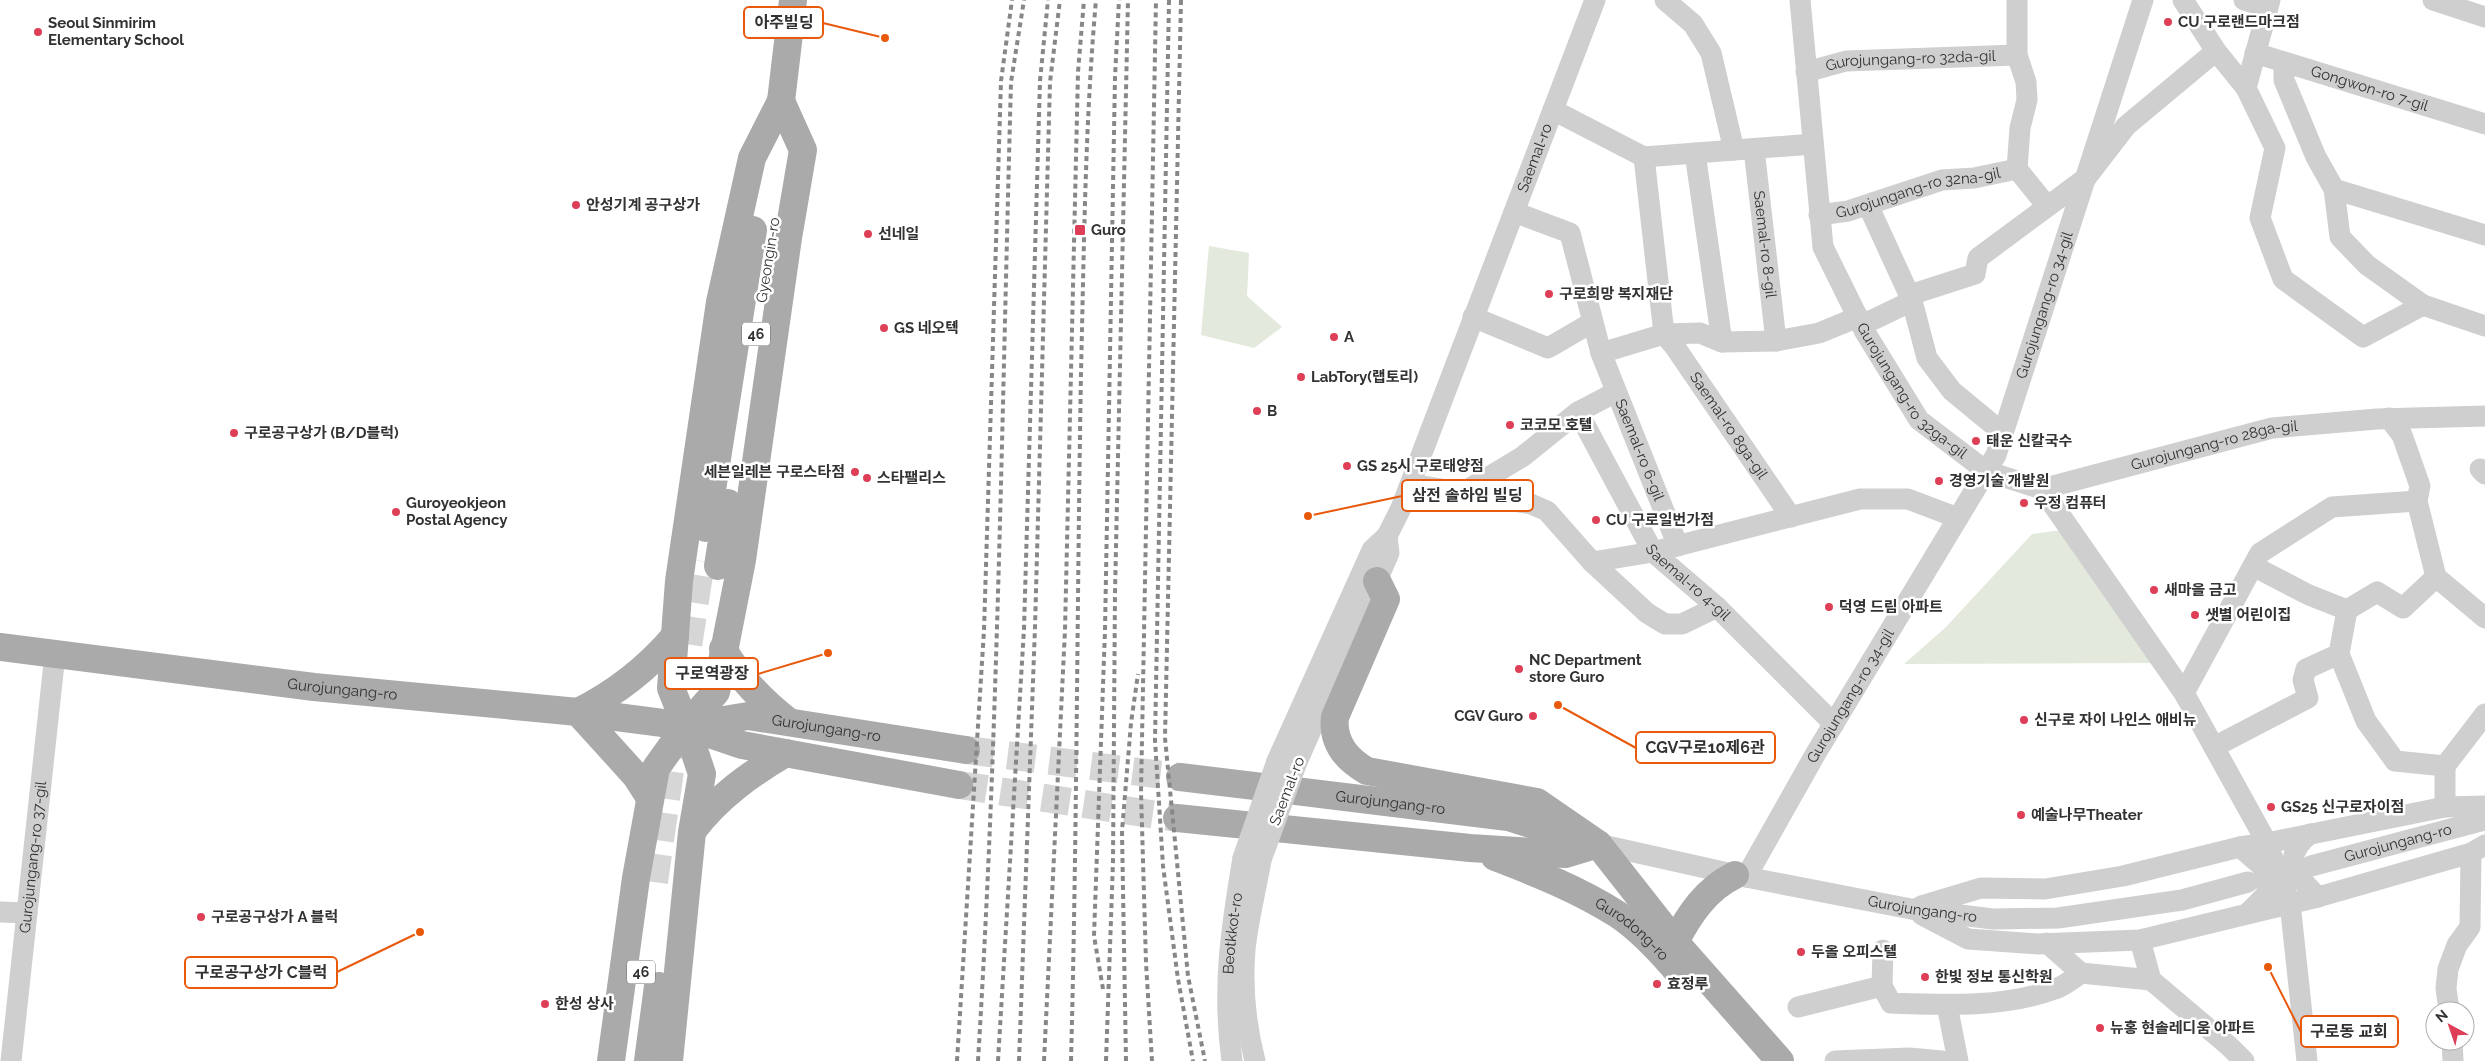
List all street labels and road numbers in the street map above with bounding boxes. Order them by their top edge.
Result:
street label: Gurojungang-ro 32da-gil [1824,47,1997,75]
street label: Gongwon-ro 7-gil [2309,62,2431,115]
street label: Saemal-ro [1513,121,1556,195]
street label: Gurojungang-ro 32na-gil [1835,164,2003,222]
street label: Saemal-ro 8-gil [1750,190,1780,300]
street label: Gyeongin-ro [752,216,784,304]
street label: Gurojungang-ro 34-gil [2012,228,2077,381]
street label: Gurojungang-ro 32ga-gil [1853,320,1971,463]
road number: 46 [742,322,770,346]
street label: Saemal-ro 8ga-gil [1686,369,1772,483]
street label: Saemal-ro 6-gil [1611,396,1668,504]
street label: Gurojungang-ro 28ga-gil [2129,417,2299,474]
street label: Saemal-ro 4-gil [1642,541,1735,625]
street label: Gurojungang-ro 34-gil [1803,625,1898,766]
street label: Gurojungang-ro [286,675,398,704]
street label: Gurojungang-ro [770,711,882,746]
street label: Saemal-ro [1266,754,1308,828]
street label: Gurojungang-ro 37-gil [16,779,50,934]
street label: Gurojungang-ro [1335,787,1446,818]
street label: Gurojungang-ro [2342,820,2454,866]
street label: Beotkkot-ro [1219,891,1246,975]
street label: Gurojungang-ro [1866,892,1978,926]
street label: Gurodong-ro [1592,894,1673,964]
road number: 46 [627,960,655,984]

